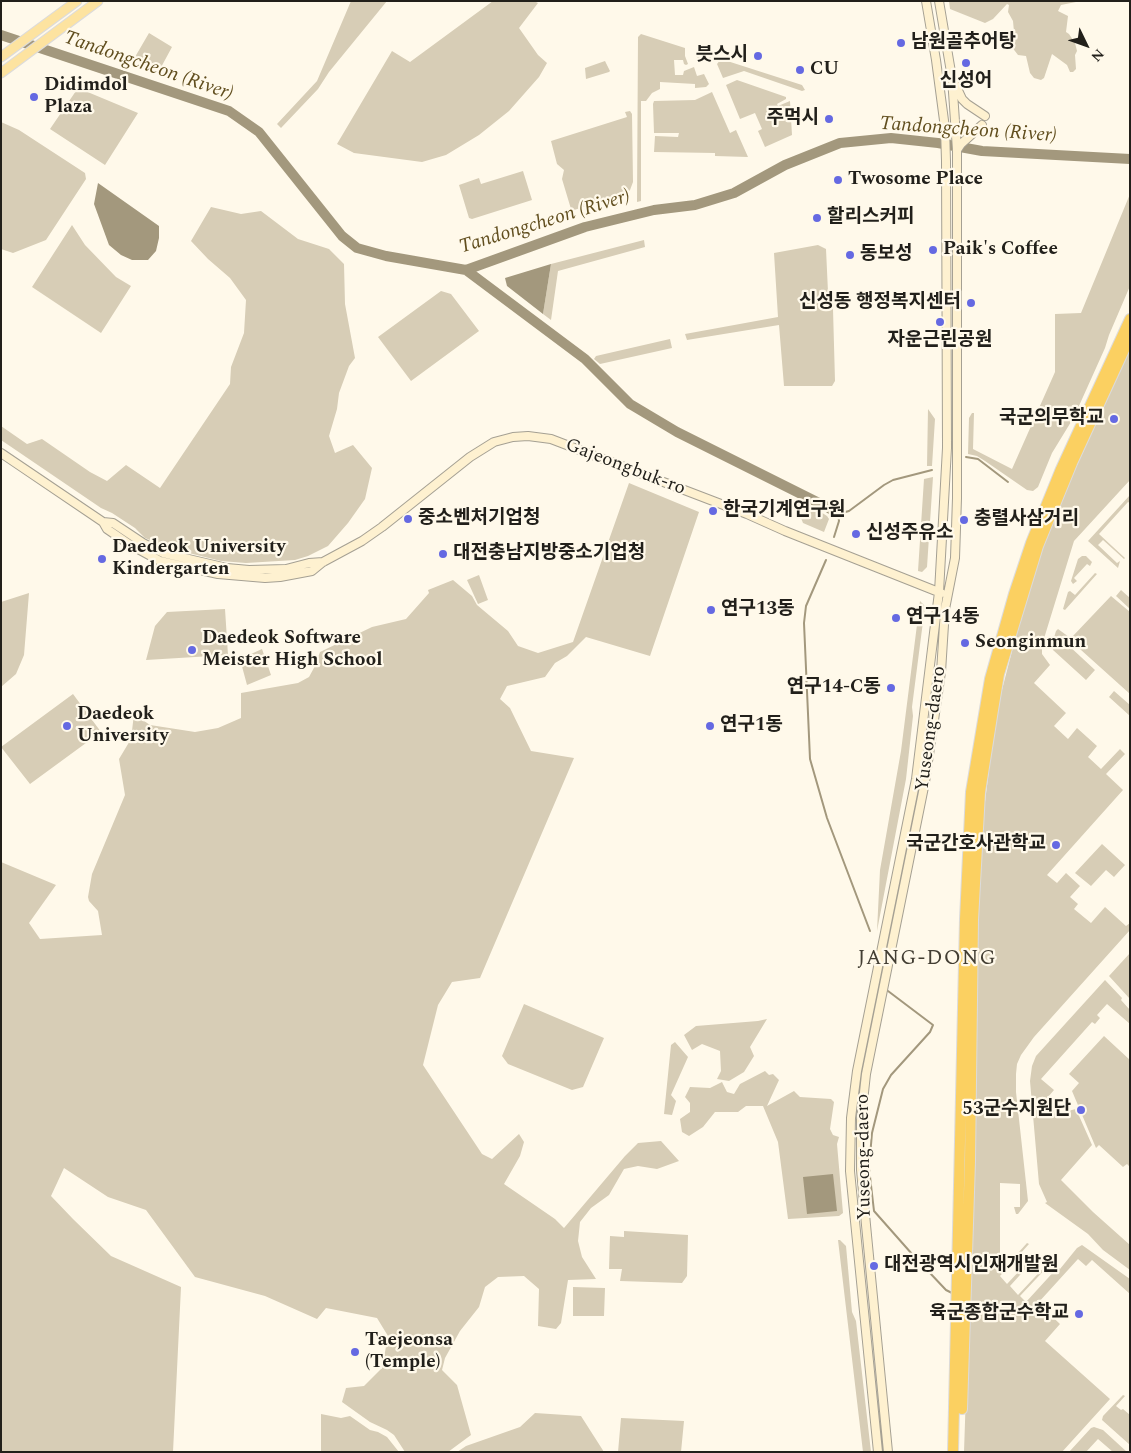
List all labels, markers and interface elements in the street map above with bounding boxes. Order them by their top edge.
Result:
north arrow [1061,20,1111,70]
water label: Tandongcheon (River) [60,27,236,107]
place label: 남원골추어탕 [911,32,1016,54]
marker: 남원골추어탕 [895,37,907,49]
text: N [1086,44,1109,67]
place label: 븟스시 [696,45,748,67]
marker: 븟스시 [752,50,764,62]
marker: 신성어 [960,57,972,69]
place label: CU [810,59,839,81]
marker: CU [794,64,806,76]
place label: 신성어 [940,71,992,93]
place label: Didimdol Plaza [44,75,128,119]
marker: Didimdol Plaza [28,91,40,103]
place label: 주먹시 [767,108,819,130]
marker: 주먹시 [823,113,835,125]
water label: Tandongcheon (River) [879,113,1057,149]
place label: Twosome Place [848,169,983,191]
marker: Twosome Place [832,174,844,186]
water label: Tandongcheon (River) [457,186,633,260]
place label: 할리스커피 [827,207,914,229]
marker: 할리스커피 [811,212,823,224]
place label: Paik's Coffee [943,239,1058,261]
place label: 동보성 [860,244,912,266]
marker: Paik's Coffee [927,244,939,256]
marker: 동보성 [844,249,856,261]
place label: 신성동 행정복지센터 [799,292,961,314]
marker: 신성동 행정복지센터 [965,297,977,309]
marker: 자운근린공원 [934,316,946,328]
place label: 자운근린공원 [888,330,992,352]
place label: 국군의무학교 [999,408,1104,430]
marker: 국군의무학교 [1108,413,1120,425]
street label: Gajeongbuk-ro [562,435,688,501]
place label: 한국기계연구원 [723,500,845,522]
marker: 한국기계연구원 [707,505,719,517]
place label: 중소벤처기업청 [418,508,540,530]
place label: 충렬사삼거리 [974,509,1079,531]
marker: 중소벤처기업청 [402,513,414,525]
marker: 충렬사삼거리 [958,514,970,526]
place label: 신성주유소 [866,523,953,545]
marker: 신성주유소 [850,528,862,540]
place label: Daedeok University Kindergarten [112,537,285,581]
place label: 대전충남지방중소기업청 [453,543,645,565]
marker: 대전충남지방중소기업청 [437,548,449,560]
marker: Daedeok University Kindergarten [96,553,108,565]
place label: 연구13동 [721,599,795,621]
marker: 연구13동 [705,604,717,616]
place label: 연구14동 [906,607,980,629]
marker: 연구14동 [890,612,902,624]
place label: Daedeok Software Meister High School [202,628,382,672]
place label: Seonginmun [975,632,1086,654]
marker: Seonginmun [959,637,971,649]
marker: Daedeok Software Meister High School [186,644,198,656]
street label: Yuseong-daero [912,665,952,793]
place label: 연구14-C동 [787,677,881,699]
marker: 연구14-C동 [885,682,897,694]
place label: Daedeok University [77,704,168,748]
place label: 연구1동 [720,715,783,737]
marker: Daedeok University [61,720,73,732]
marker: 연구1동 [704,720,716,732]
place label: 국군간호사관학교 [906,834,1046,856]
marker: 국군간호사관학교 [1050,839,1062,851]
district label: JANG-DONG [856,947,998,973]
street label: Yuseong-daero [852,1094,878,1220]
place label: 53군수지원단 [962,1099,1071,1121]
marker: 53군수지원단 [1075,1104,1087,1116]
place label: 대전광역시인재개발원 [884,1255,1059,1277]
marker: 대전광역시인재개발원 [868,1260,880,1272]
place label: 육군종합군수학교 [929,1303,1069,1325]
marker: 육군종합군수학교 [1073,1308,1085,1320]
place label: Taejeonsa (Temple) [365,1330,453,1374]
marker: Taejeonsa (Temple) [349,1346,361,1358]

